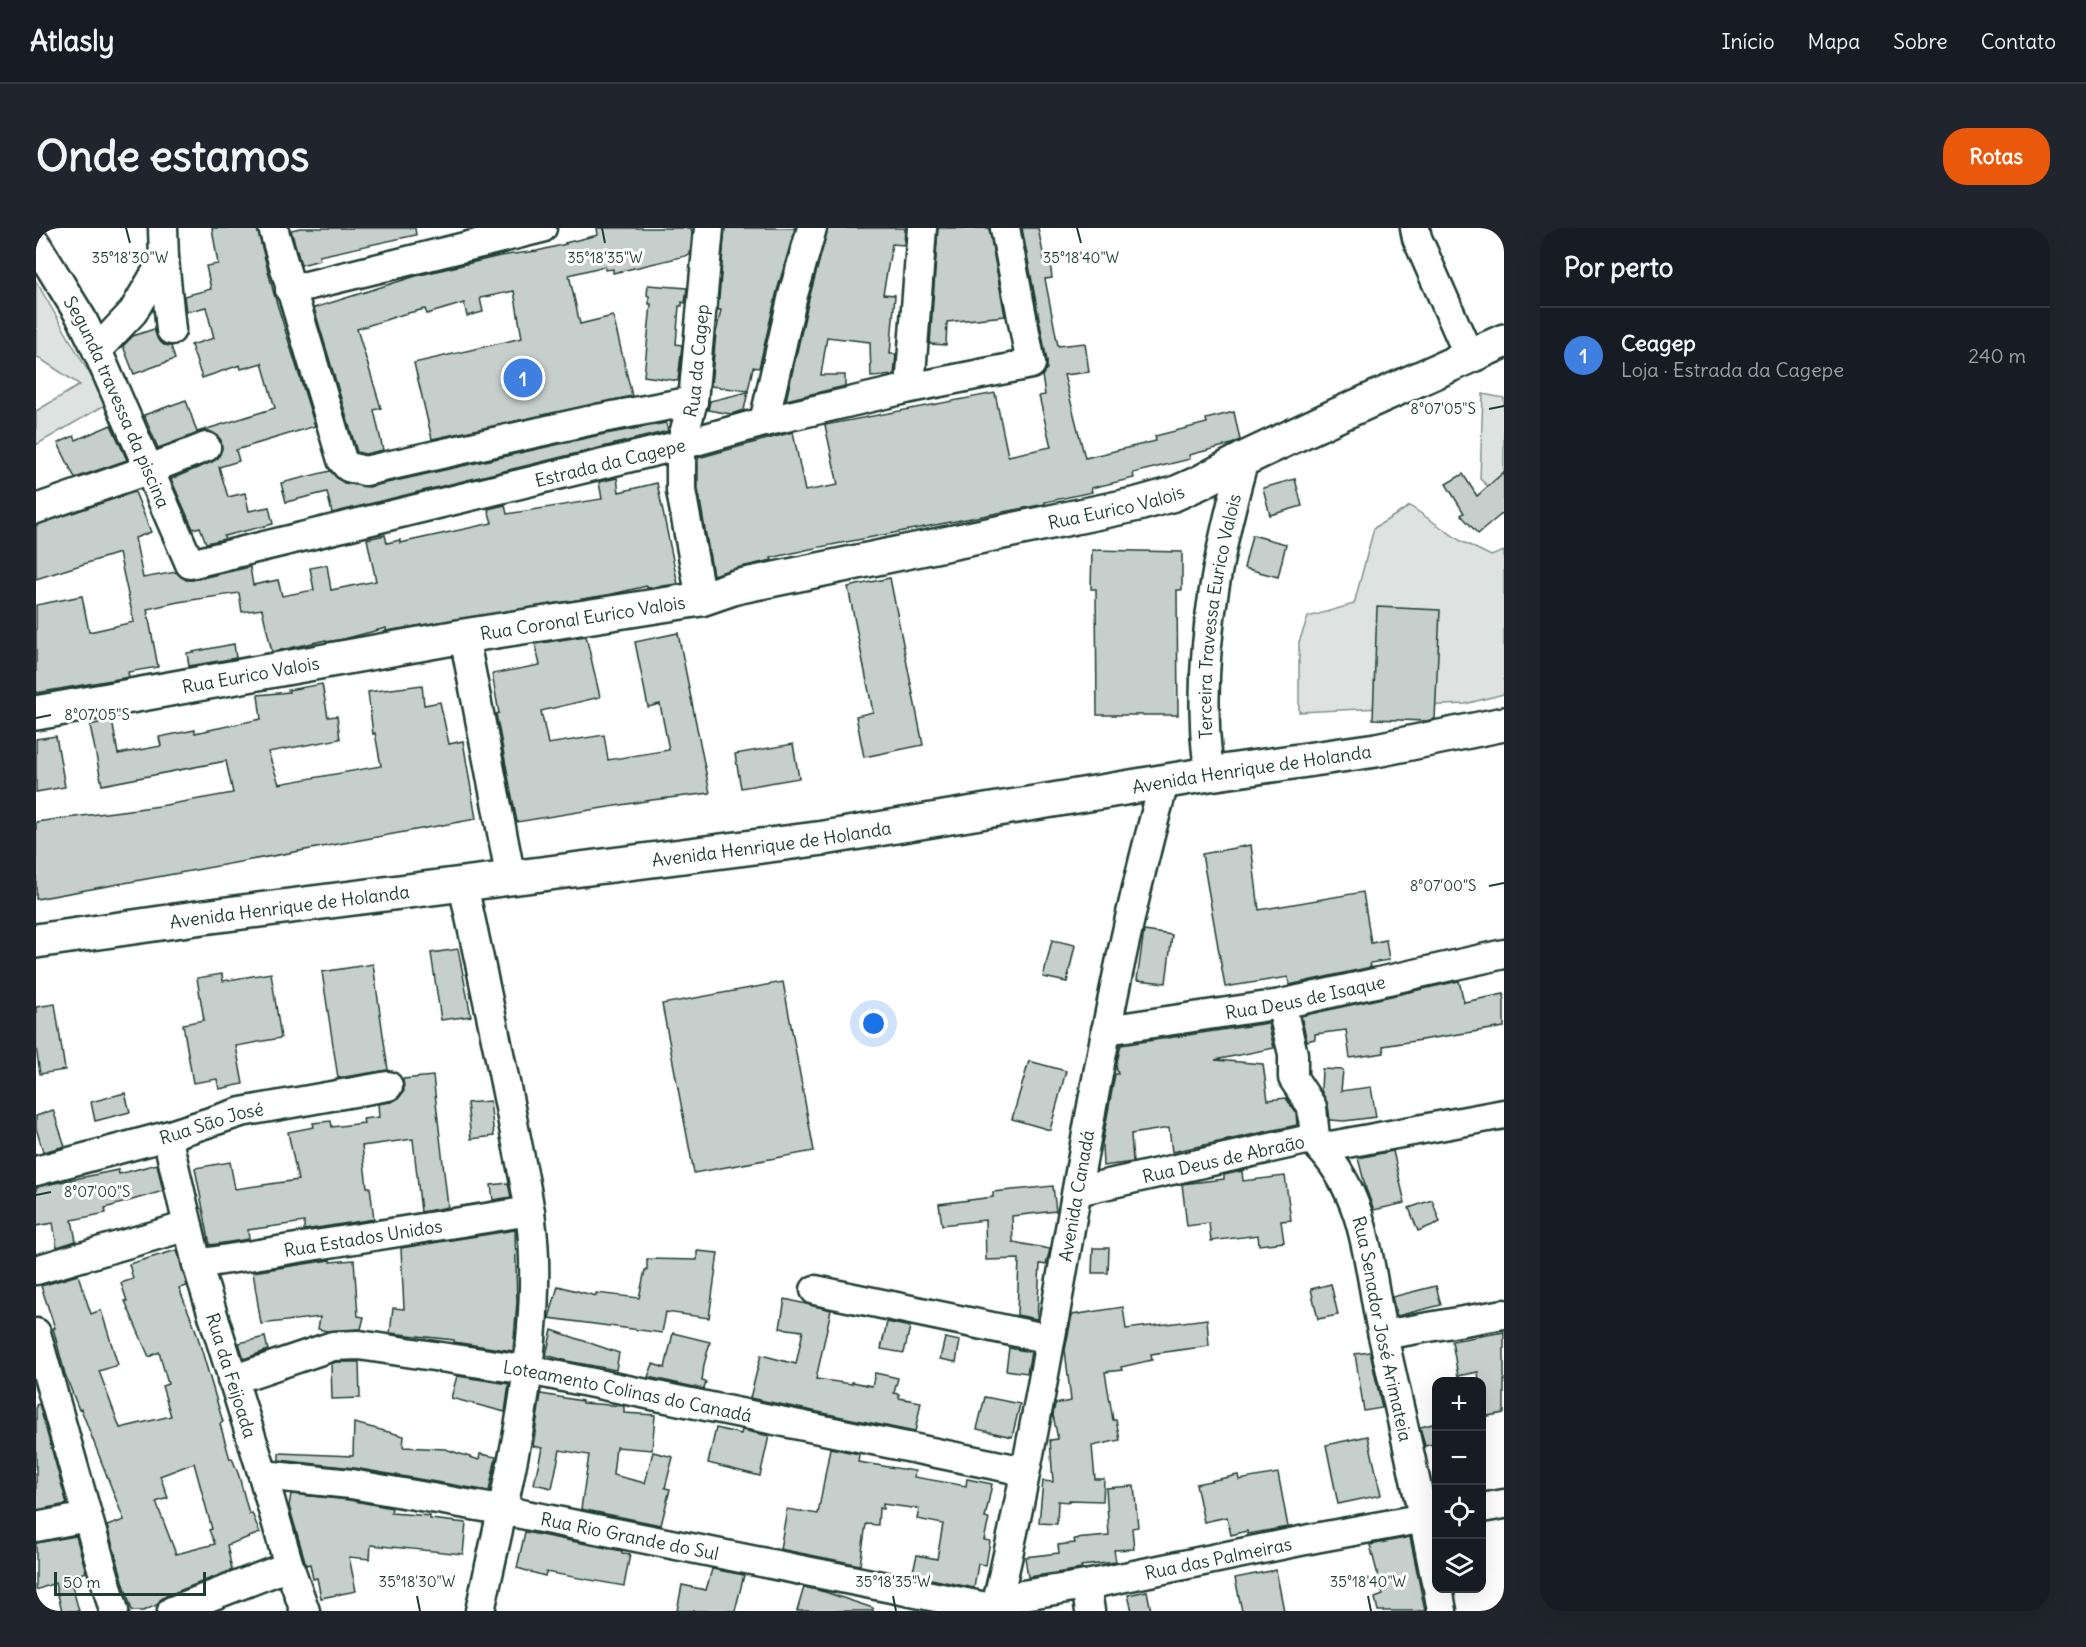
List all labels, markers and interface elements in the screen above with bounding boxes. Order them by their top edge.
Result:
text: Atlasly [30,23,114,59]
text: Início [1721,28,1775,55]
text: Mapa [1808,28,1860,55]
text: Sobre [1893,28,1948,55]
text: Contato [1981,28,2056,55]
button: Rotas [1943,128,2050,185]
text: Onde estamos [36,130,309,182]
text: 35°18'30"W [92,248,169,267]
text: 35°18'35"W [567,248,643,267]
text: 35°18'40"W [1043,248,1120,267]
text: Por perto [1564,251,1673,284]
street label: Segunda travessa da piscina [59,291,176,511]
street label: Rua da Cagep [678,303,713,420]
text: Ceagep [1621,329,1696,357]
text: 1 [1580,343,1587,368]
text: 240 m [1968,343,2026,368]
pin: 1 [504,356,542,400]
text: Loja · Estrada da Cagepe [1621,357,1844,382]
text: 8°07'05"S [1410,399,1476,418]
street label: Estrada da Cagepe [532,433,688,492]
street label: Rua Eurico Valois [1046,479,1188,534]
street label: Terceira Travessa Eurico Valois [1193,491,1246,740]
street label: Rua Coronal Eurico Valois [478,590,687,645]
street label: Rua Eurico Valois [180,651,321,698]
text: 8°07'05"S [64,705,130,724]
street label: Avenida Henrique de Holanda [1130,739,1373,798]
street label: Avenida Henrique de Holanda [650,815,893,871]
text: 8°07'00"S [1410,876,1476,895]
street label: Avenida Henrique de Holanda [168,879,411,933]
street label: Rua Deus de Isaque [1224,969,1387,1024]
your location [859,1009,888,1038]
street label: Rua São José [157,1097,265,1149]
street label: Avenida Canadá [1053,1128,1099,1263]
street label: Rua Deus de Abraão [1140,1129,1307,1188]
text: 8°07'00"S [64,1182,130,1201]
street label: Rua Senador José Arimateia [1348,1213,1418,1443]
street label: Rua Estados Unidos [282,1214,444,1262]
street label: Rua da Feijoada [201,1310,262,1441]
street label: Loteamento Colinas do Canadá [502,1355,754,1427]
map controls [1432,1377,1486,1593]
button: + [1432,1377,1486,1431]
button: − [1432,1431,1486,1485]
button: locate [1432,1485,1486,1539]
street label: Rua Rio Grande do Sul [539,1507,721,1565]
street label: Rua das Palmeiras [1143,1532,1294,1584]
button: layers [1432,1539,1486,1593]
scale bar [54,1569,206,1596]
text: 50 m [63,1572,101,1592]
text: 35°18'30"W [379,1572,456,1591]
text: 35°18'35"W [855,1572,931,1591]
text: 35°18'40"W [1330,1572,1407,1591]

